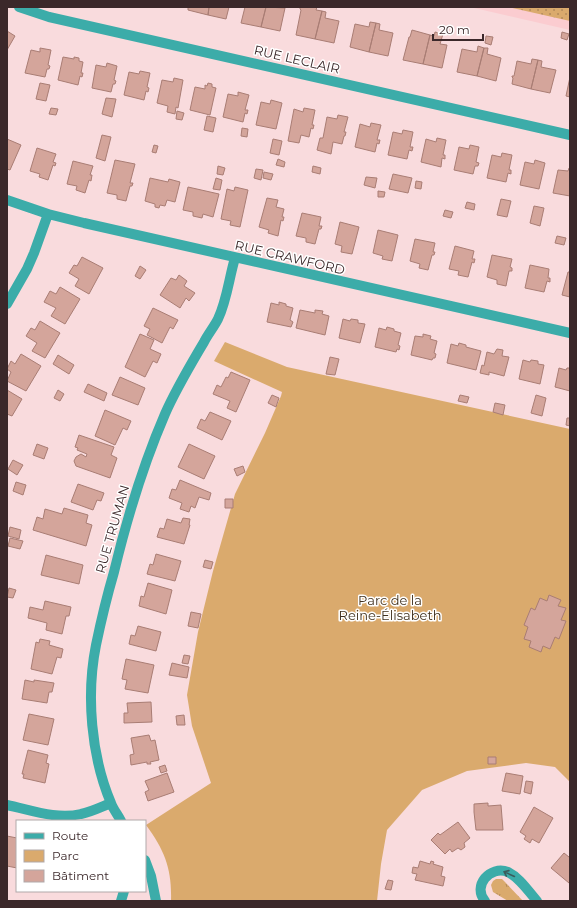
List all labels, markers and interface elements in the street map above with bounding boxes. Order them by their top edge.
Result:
scale bar [433,16,483,42]
text: 20 m [439,22,470,37]
street label: RUE LECLAIR [252,41,342,77]
street label: RUE CRAWFORD [233,237,347,278]
street label: RUE TRUMAN [92,483,132,575]
park label: Parc de la Reine-Élisabeth [339,592,441,623]
legend [16,820,146,892]
text: Route [52,828,88,843]
text: Parc [52,848,79,863]
text: Bâtiment [52,868,109,883]
one-way arrow [504,870,516,877]

